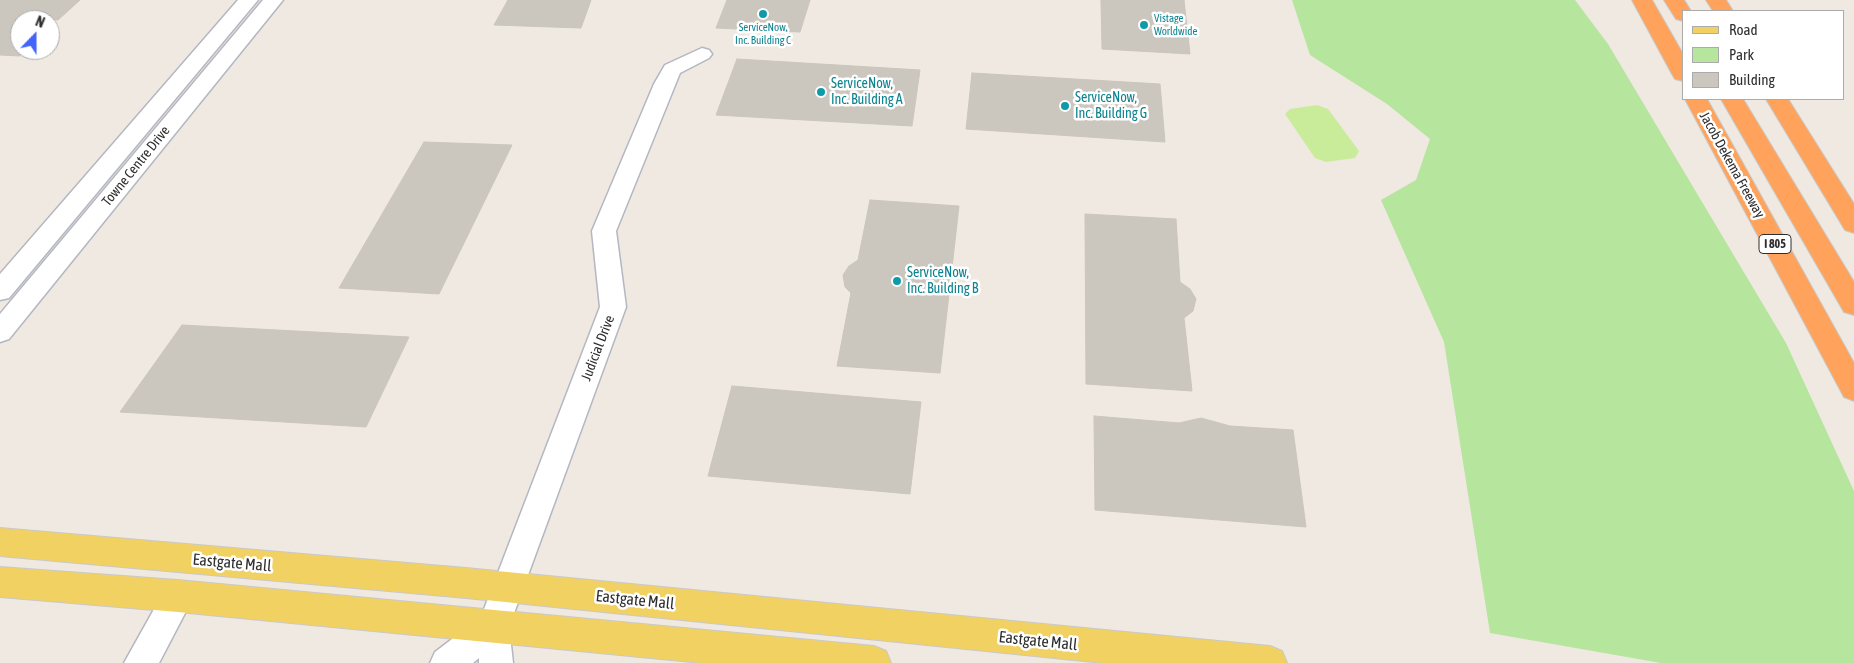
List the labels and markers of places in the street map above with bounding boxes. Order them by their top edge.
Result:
marker: ServiceNow, Inc. Building C [757,8,769,20]
place label: Vistage Worldwide [1154,12,1197,38]
marker: Vistage Worldwide [1138,19,1150,31]
place label: ServiceNow, Inc. Building C [735,21,791,47]
place label: ServiceNow, Inc. Building A [831,76,903,108]
marker: ServiceNow, Inc. Building A [815,86,827,98]
place label: ServiceNow, Inc. Building G [1075,90,1147,122]
marker: ServiceNow, Inc. Building G [1059,100,1071,112]
place label: ServiceNow, Inc. Building B [907,265,978,298]
marker: ServiceNow, Inc. Building B [891,275,903,287]

